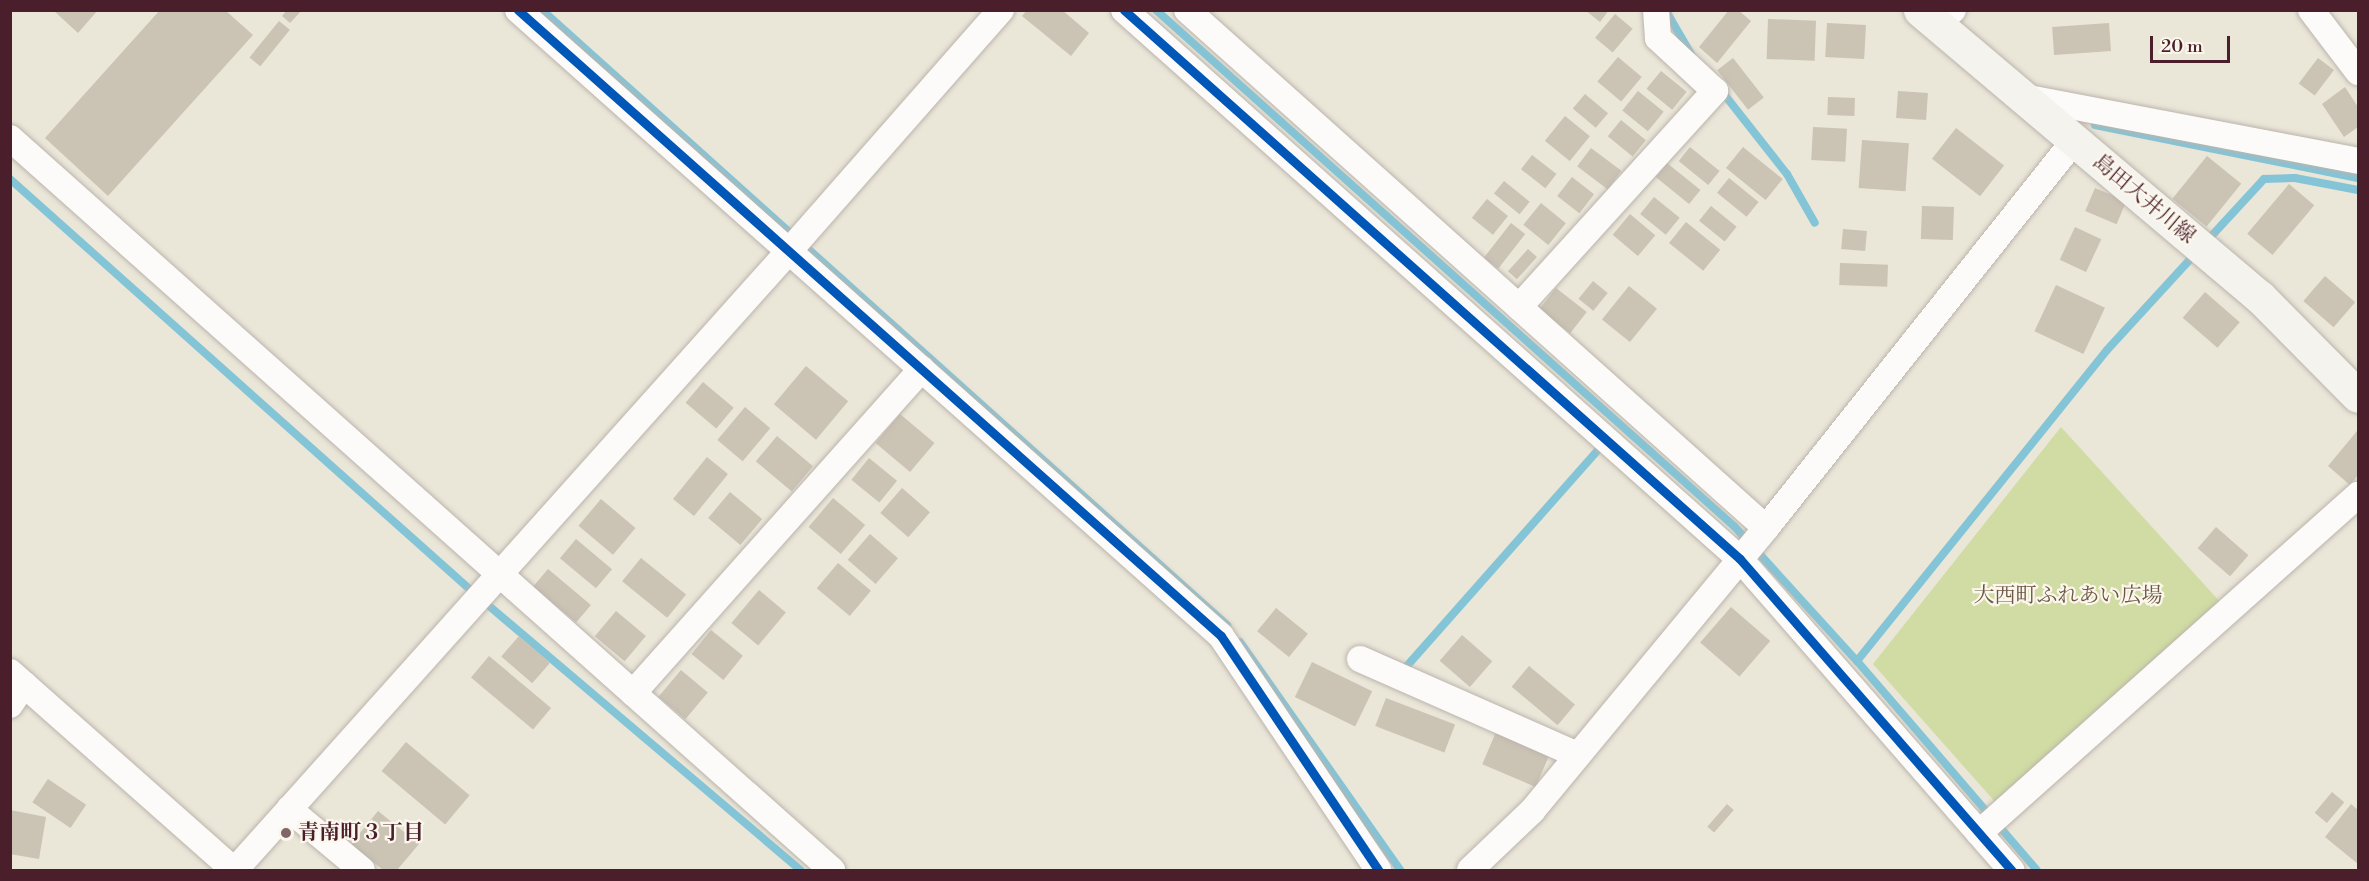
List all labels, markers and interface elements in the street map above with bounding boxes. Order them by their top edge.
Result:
scale bar [2153,24,2232,62]
text: 20 m [2161,35,2203,58]
street label: 島田大井川線 [2088,149,2200,249]
park label: 大西町ふれあい広場 [1974,583,2162,609]
place label: 青南町３丁目 [298,820,424,846]
marker: 青南町３丁目 [279,826,293,840]

